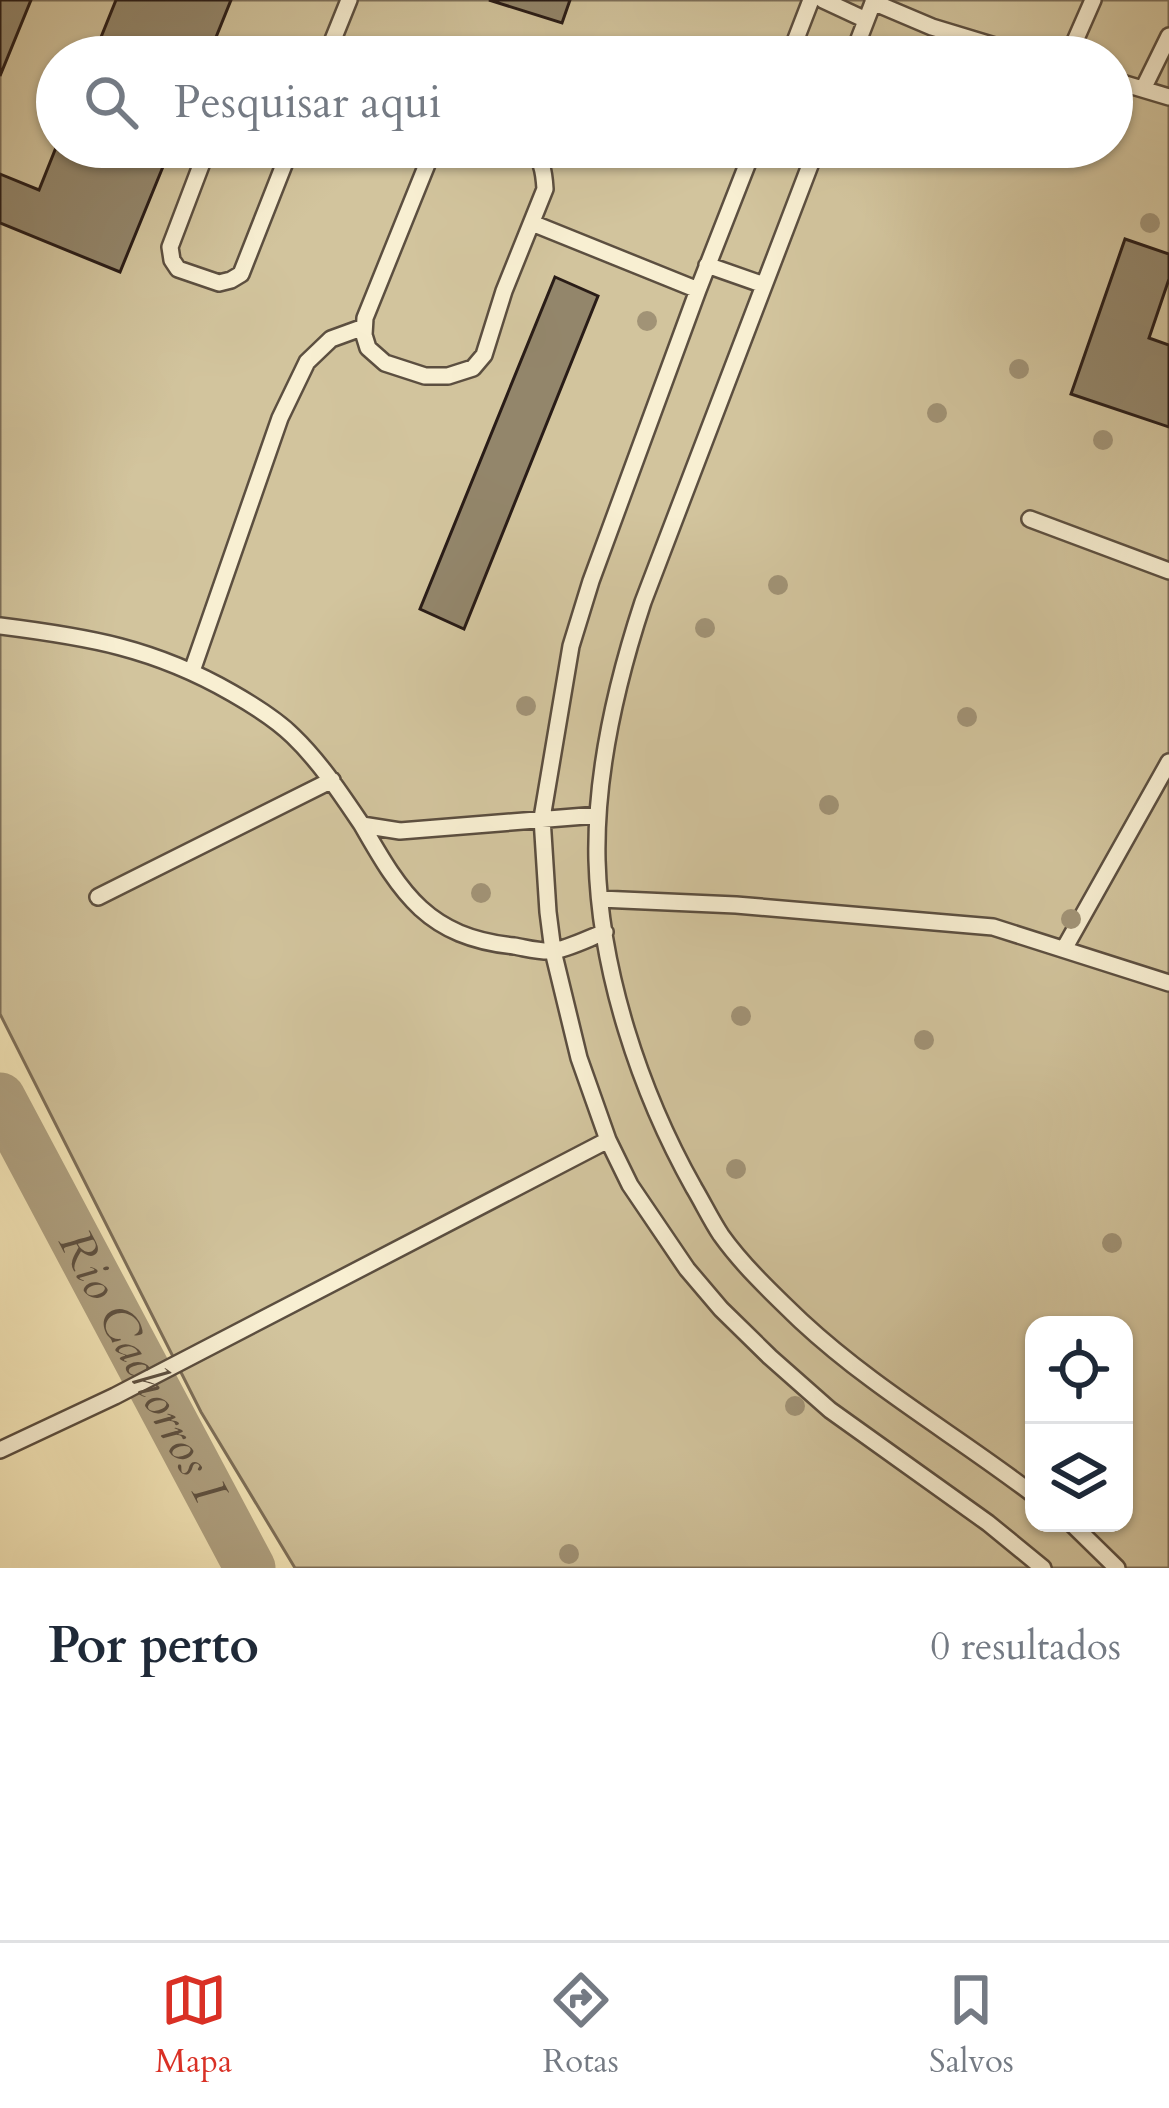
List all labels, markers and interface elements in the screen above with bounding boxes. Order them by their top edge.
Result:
search box [36,36,1133,168]
icon: search [78,69,144,135]
text: Pesquisar aqui [174,72,441,133]
water label: Rio Cachorros I [43,1218,243,1517]
map controls [1025,1316,1133,1532]
button: locate [1025,1316,1133,1424]
button: layers [1025,1424,1133,1532]
text: Por perto [48,1611,259,1681]
text: 0 resultados [930,1620,1121,1673]
tab: Mapa [155,1967,232,2084]
tab: Rotas [542,1967,619,2084]
tab: Salvos [929,1967,1014,2084]

